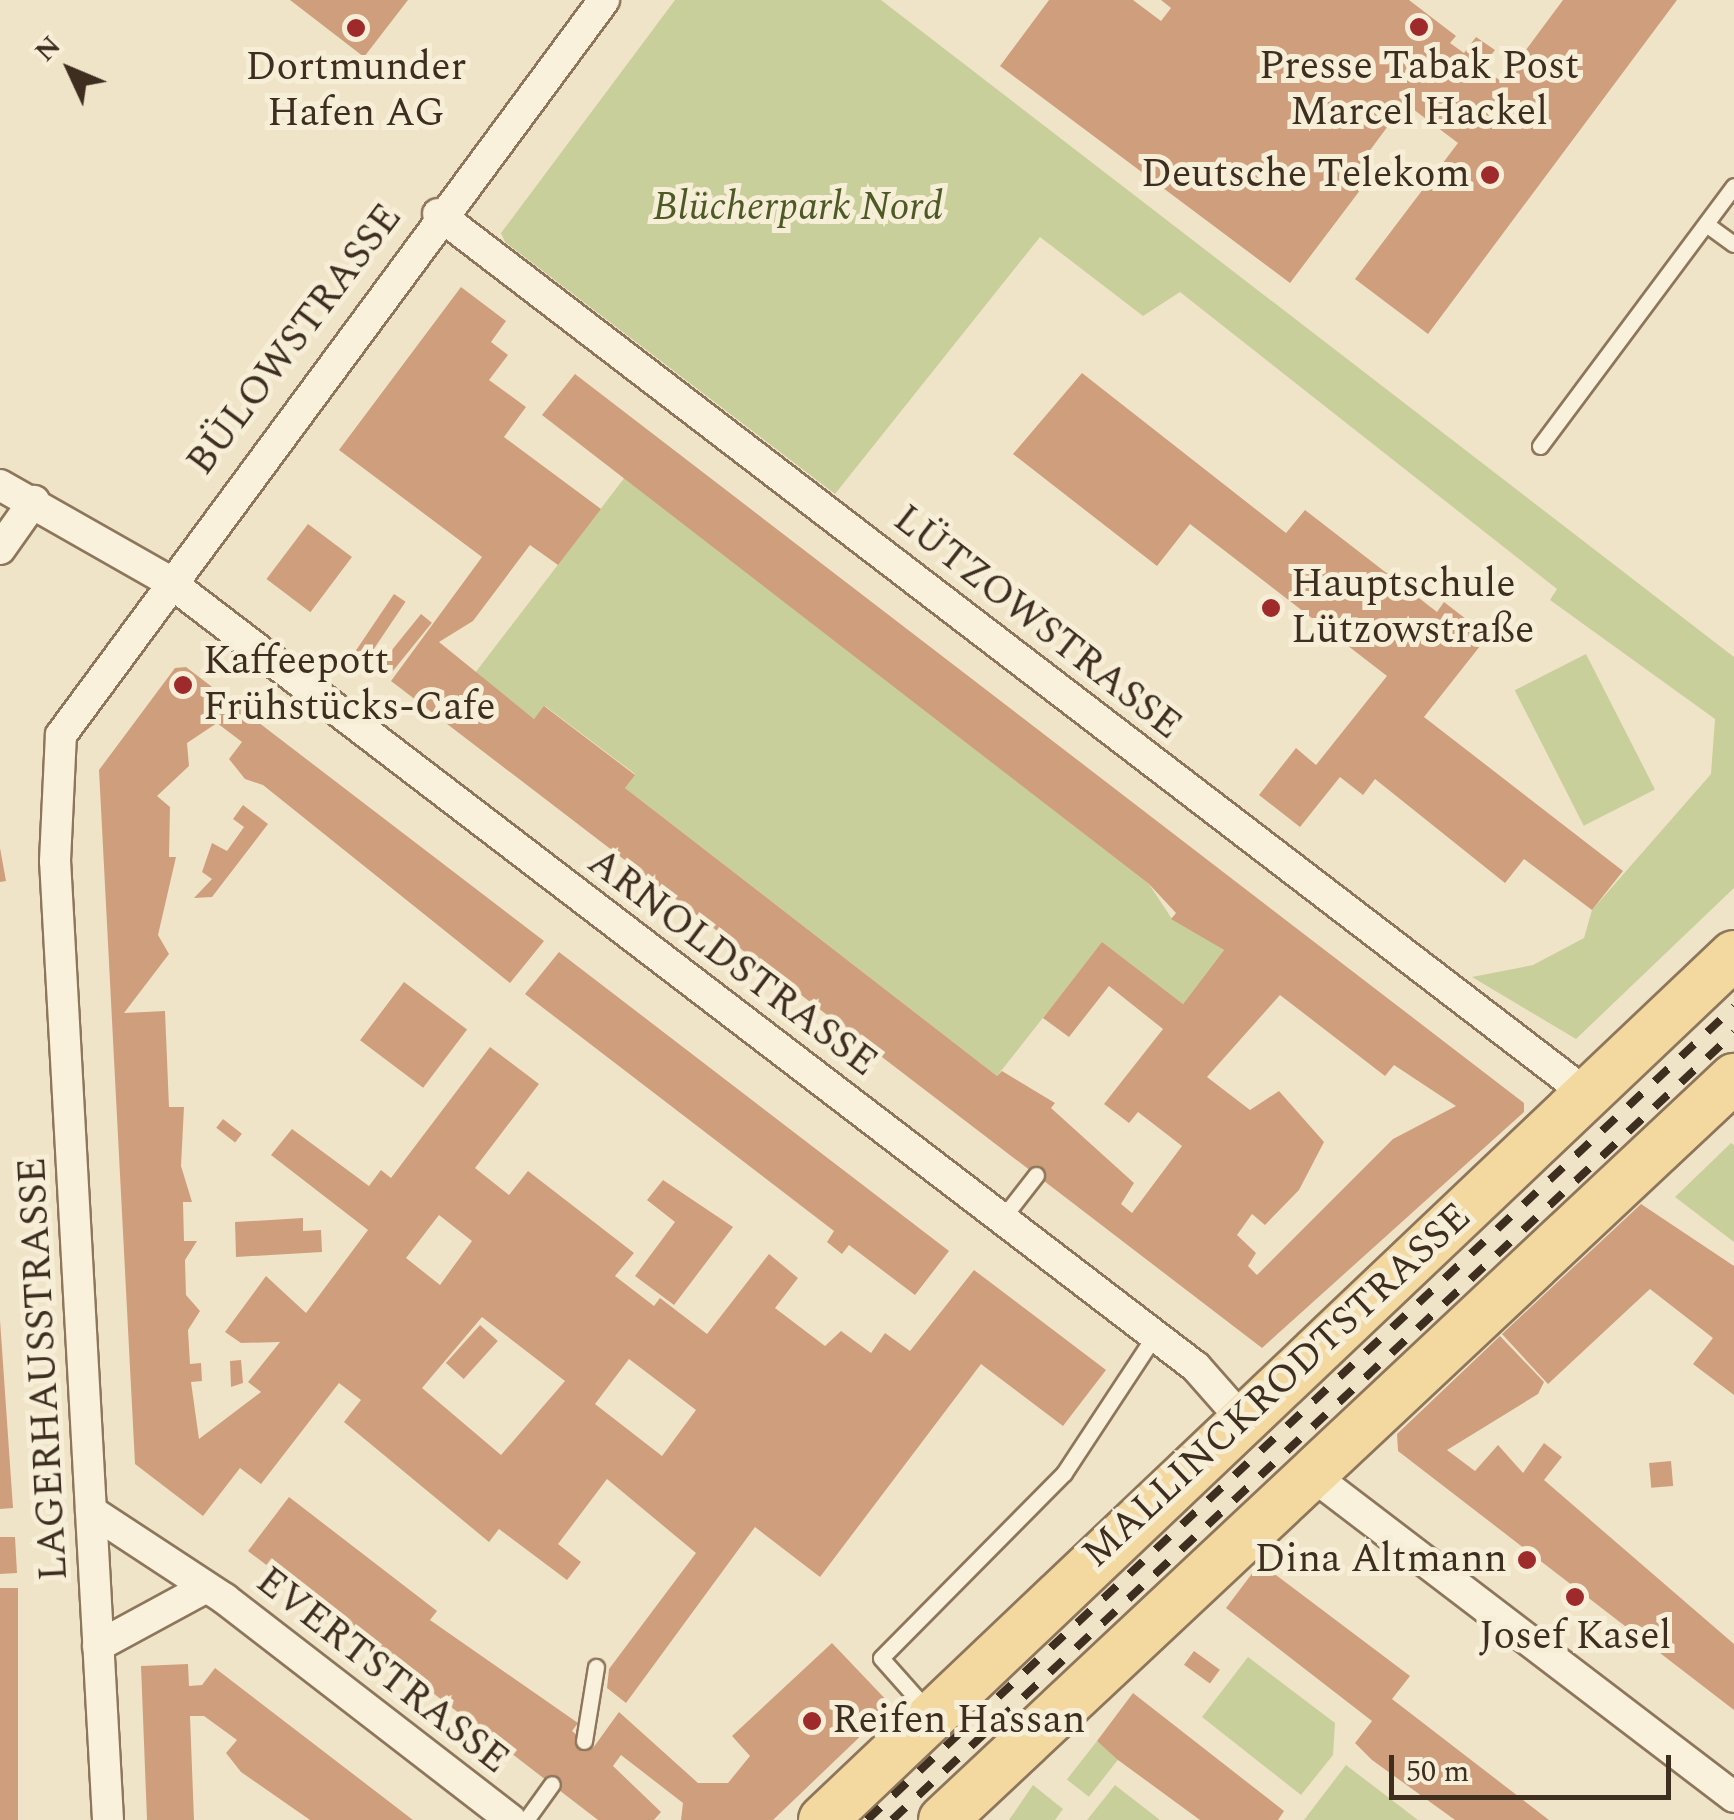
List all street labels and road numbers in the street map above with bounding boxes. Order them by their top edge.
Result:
street label: BÜLOWSTRASSE [177,195,413,485]
street label: LÜTZOWSTRASSE [883,496,1191,750]
street label: ARNOLDSTRASSE [578,839,886,1087]
street label: LAGERHAUSSTRASSE [9,1156,79,1582]
street label: MALLINCKRODTSTRASSE [1073,1193,1481,1579]
street label: EVERTSTRASSE [246,1557,518,1785]

